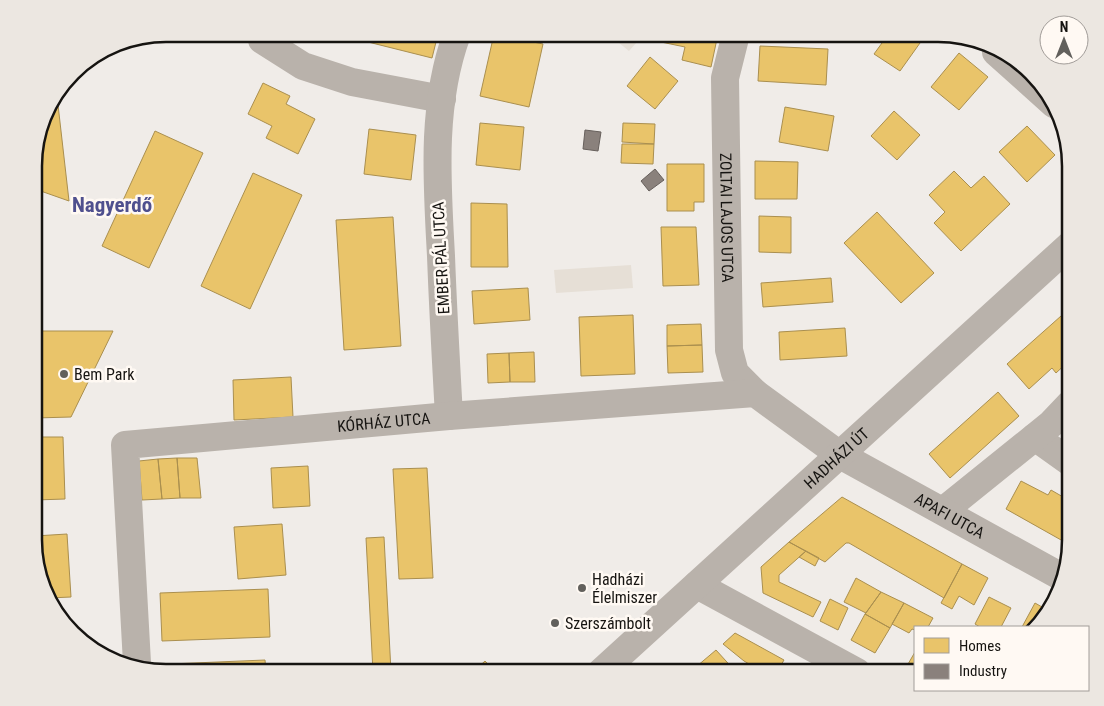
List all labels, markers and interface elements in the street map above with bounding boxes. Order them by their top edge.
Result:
north arrow [1039,15,1089,65]
text: N [1060,19,1068,35]
street label: ZOLTAI LAJOS UTCA [717,153,738,283]
district label: Nagyerdő [72,193,152,217]
street label: EMBER PÁL UTCA [429,201,453,315]
place label: Bem Park [74,365,135,384]
marker: Bem Park [58,368,70,380]
street label: KÓRHÁZ UTCA [336,408,431,435]
street label: HADHÁZI ÚT [800,424,873,492]
street label: APAFI UTCA [911,488,988,542]
place label: Hadházi Élelmiszer [592,570,657,607]
marker: Hadházi Élelmiszer [576,582,588,594]
place label: Szerszámbolt [565,614,651,633]
marker: Szerszámbolt [549,617,561,629]
legend [914,626,1089,691]
text: Homes [959,637,1001,655]
text: Industry [959,662,1007,680]

